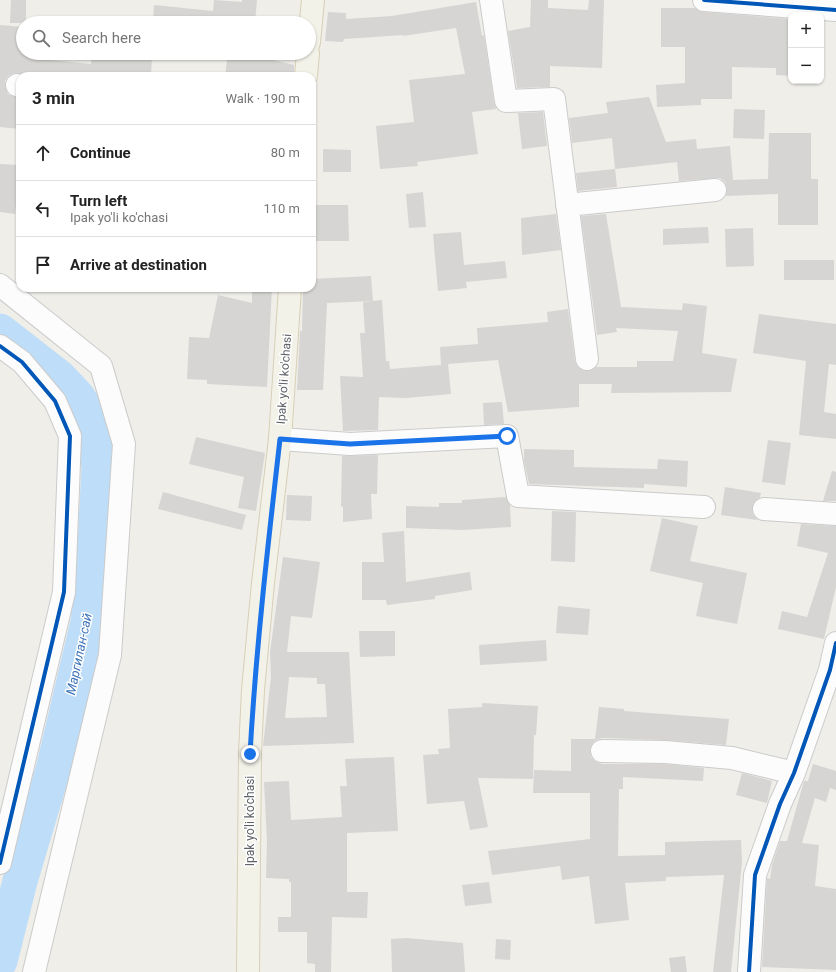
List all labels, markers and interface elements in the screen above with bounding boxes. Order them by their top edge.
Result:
map controls [788,12,824,84]
button: + [788,12,824,48]
search box [16,16,316,60]
icon: search [30,27,52,49]
text: Search here [62,29,141,47]
button: − [788,48,824,84]
text: 3 min [32,88,75,108]
text: Walk · 190 m [225,91,300,106]
icon: ahead [32,142,54,164]
text: Continue [70,144,131,162]
text: 80 m [271,145,300,160]
text: Turn left [70,192,127,210]
icon: left [32,198,54,220]
text: 110 m [263,201,300,216]
text: Ipak yo'li ko'chasi [70,210,168,225]
icon: arrive [32,254,54,276]
text: Arrive at destination [70,256,207,274]
street label: Ipak yo'li ko'chasi [274,333,294,425]
route start [498,427,516,445]
water label: Маргилан-сай [63,612,95,696]
route end [241,745,259,763]
street label: Ipak yo'li ko'chasi [243,776,257,866]

